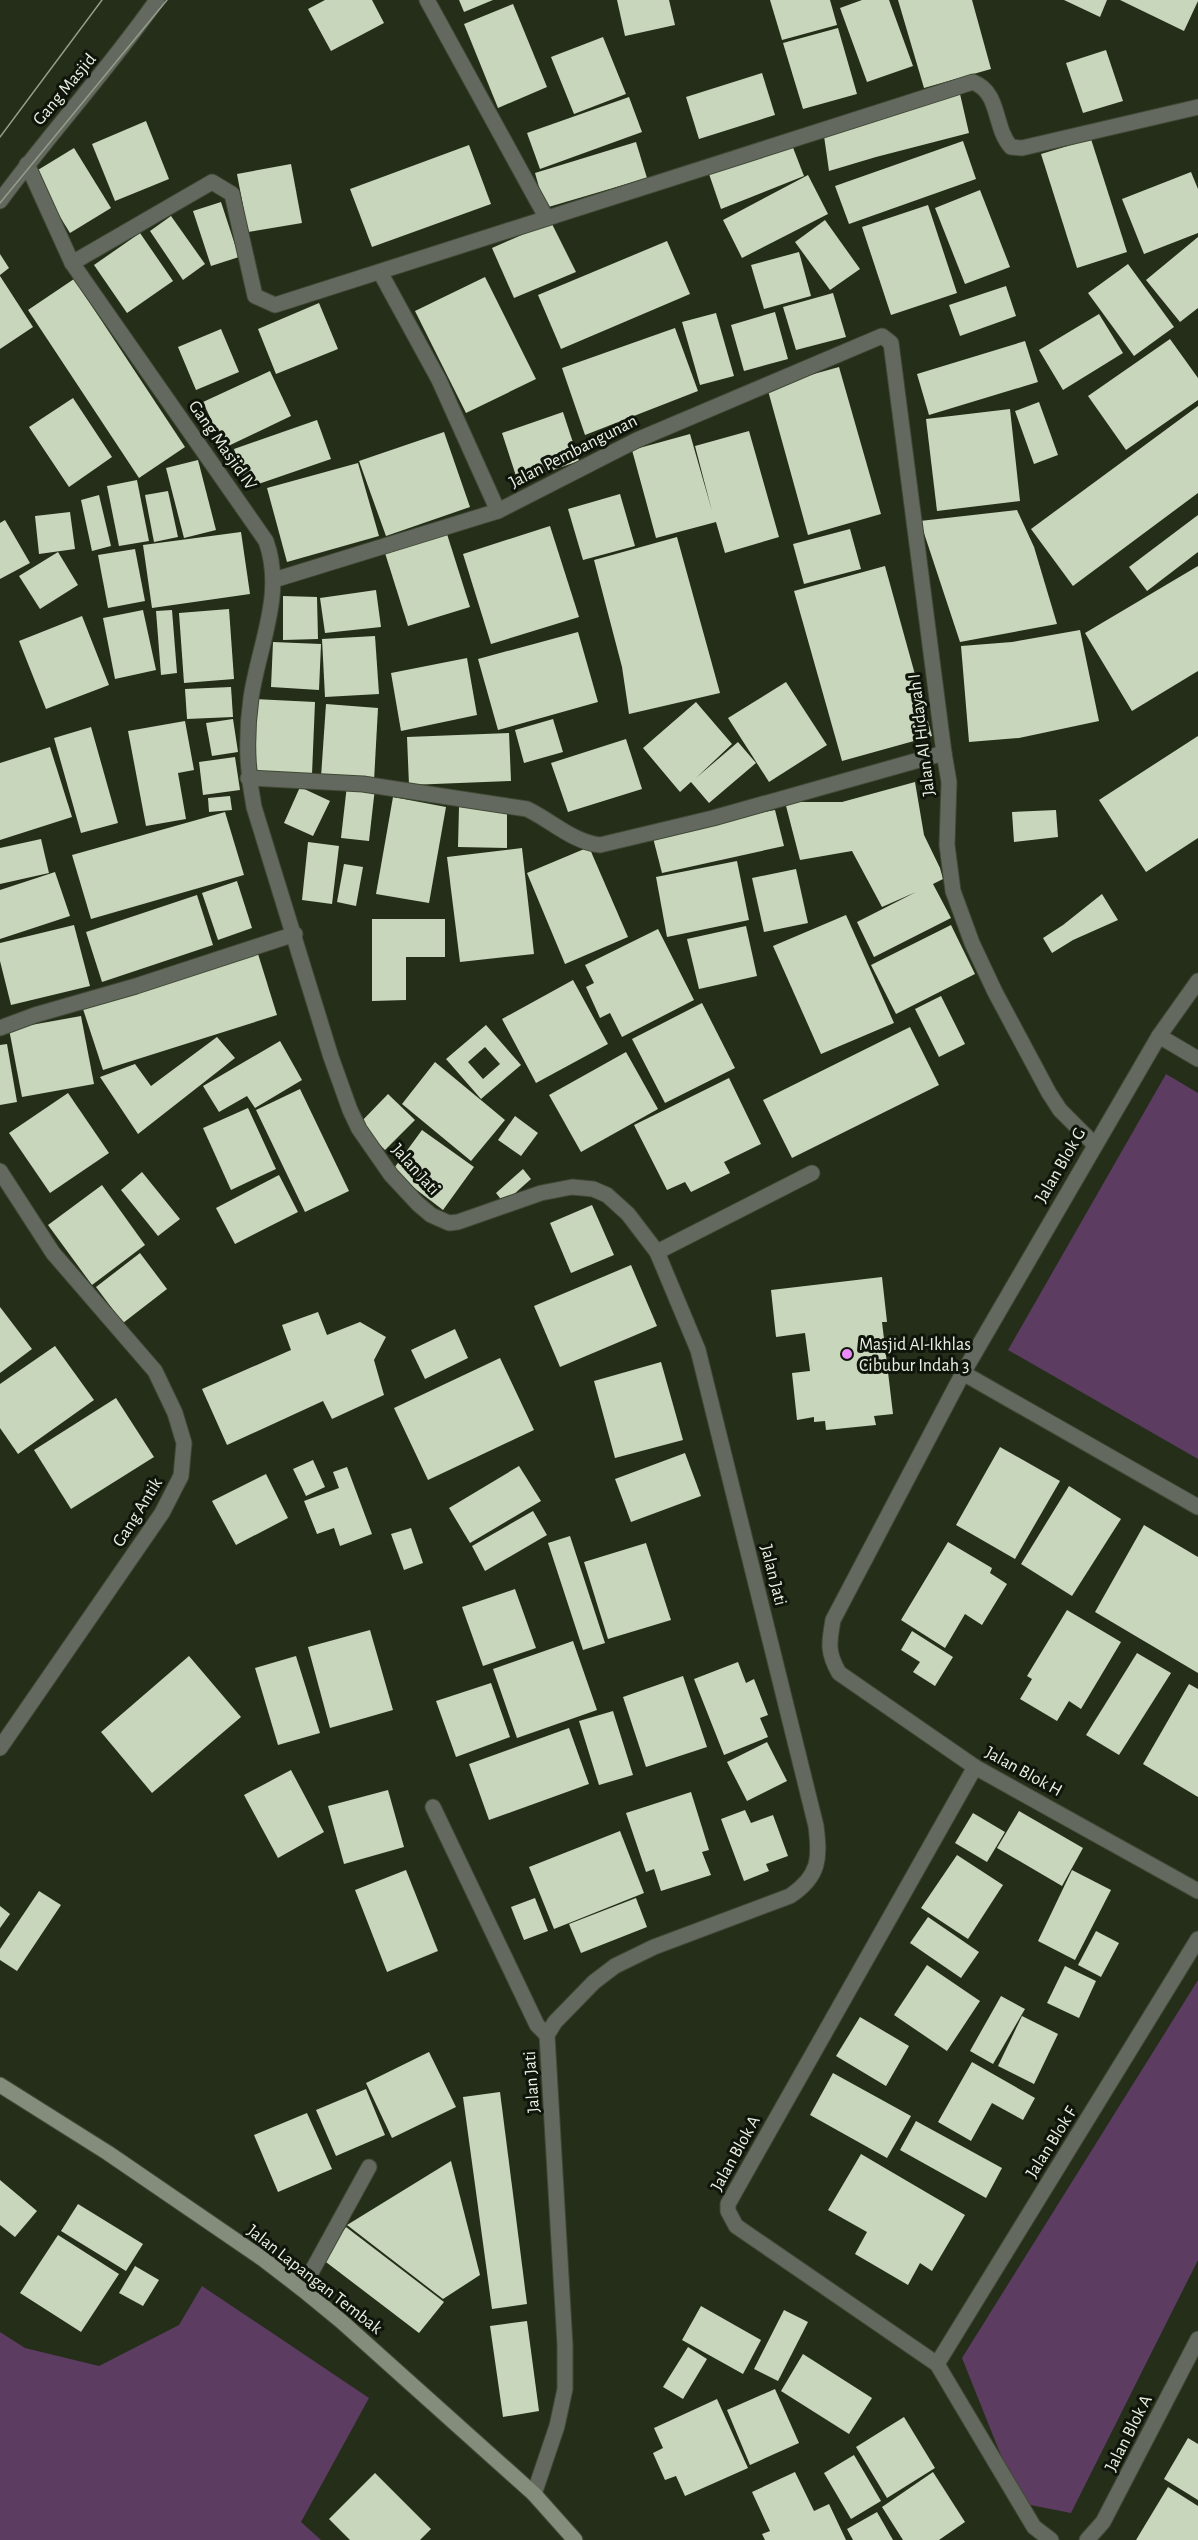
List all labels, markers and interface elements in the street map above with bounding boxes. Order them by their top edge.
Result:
street label: Gang Masjid [30,50,100,129]
street label: Gang Masjid IV [185,397,260,494]
street label: Jalan Pembangunan [507,412,640,492]
street label: Jalan Al Hidayah I [906,673,938,797]
street label: Jalan Blok G [1032,1125,1089,1206]
street label: Jalan Jati [388,1141,443,1199]
place label: Masjid Al-Ikhlas Cibubur Indah 3 [859,1336,971,1375]
marker: Masjid Al-Ikhlas Cibubur Indah 3 [840,1347,854,1361]
street label: Gang Antik [110,1474,166,1550]
street label: Jalan Jati [757,1543,789,1608]
street label: Jalan Blok H [982,1743,1065,1800]
street label: Jalan Jati [521,2050,543,2113]
street label: Jalan Blok F [1023,2104,1081,2181]
street label: Jalan Blok A [708,2112,764,2194]
street label: Jalan Lapangan Tembak [244,2222,386,2338]
street label: Jalan Blok A [1102,2392,1156,2474]

